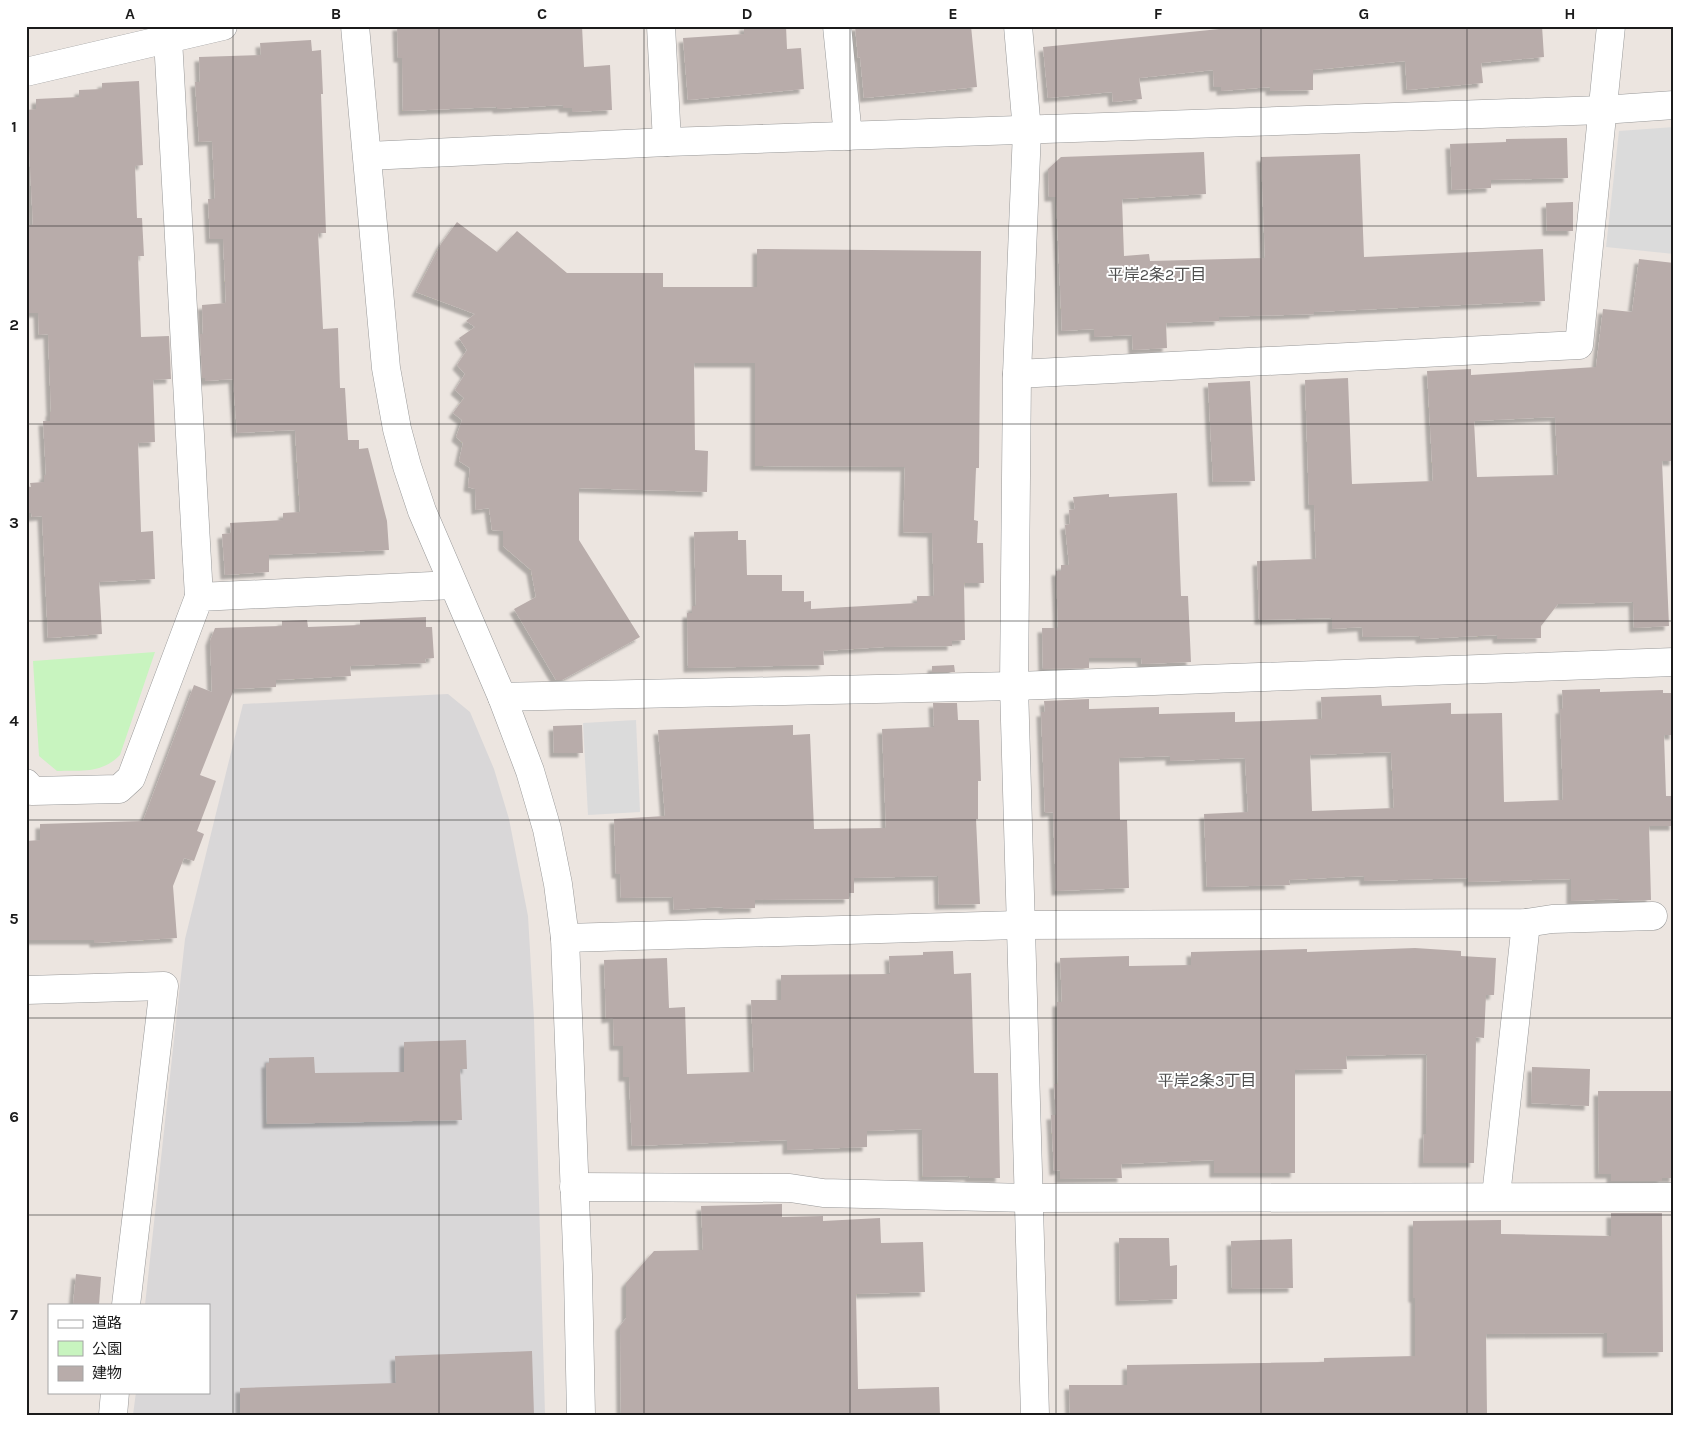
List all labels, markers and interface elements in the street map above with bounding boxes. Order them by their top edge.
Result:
text: A [125,4,135,23]
text: B [331,4,341,23]
text: C [537,4,547,23]
text: D [742,4,753,23]
text: E [948,4,958,23]
text: F [1154,4,1163,23]
text: G [1359,4,1369,23]
text: H [1564,4,1576,23]
text: 1 [11,117,17,136]
district label: 平岸2条2丁目 [1108,265,1206,284]
text: 2 [9,315,19,334]
text: 3 [9,513,19,532]
text: 4 [9,711,19,730]
text: 5 [9,909,19,928]
district label: 平岸2条3丁目 [1158,1071,1256,1090]
text: 6 [9,1107,19,1126]
legend [48,1304,210,1394]
text: 7 [10,1305,18,1324]
text: 道路 [92,1314,122,1332]
text: 公園 [92,1340,122,1358]
text: 建物 [92,1364,122,1382]

